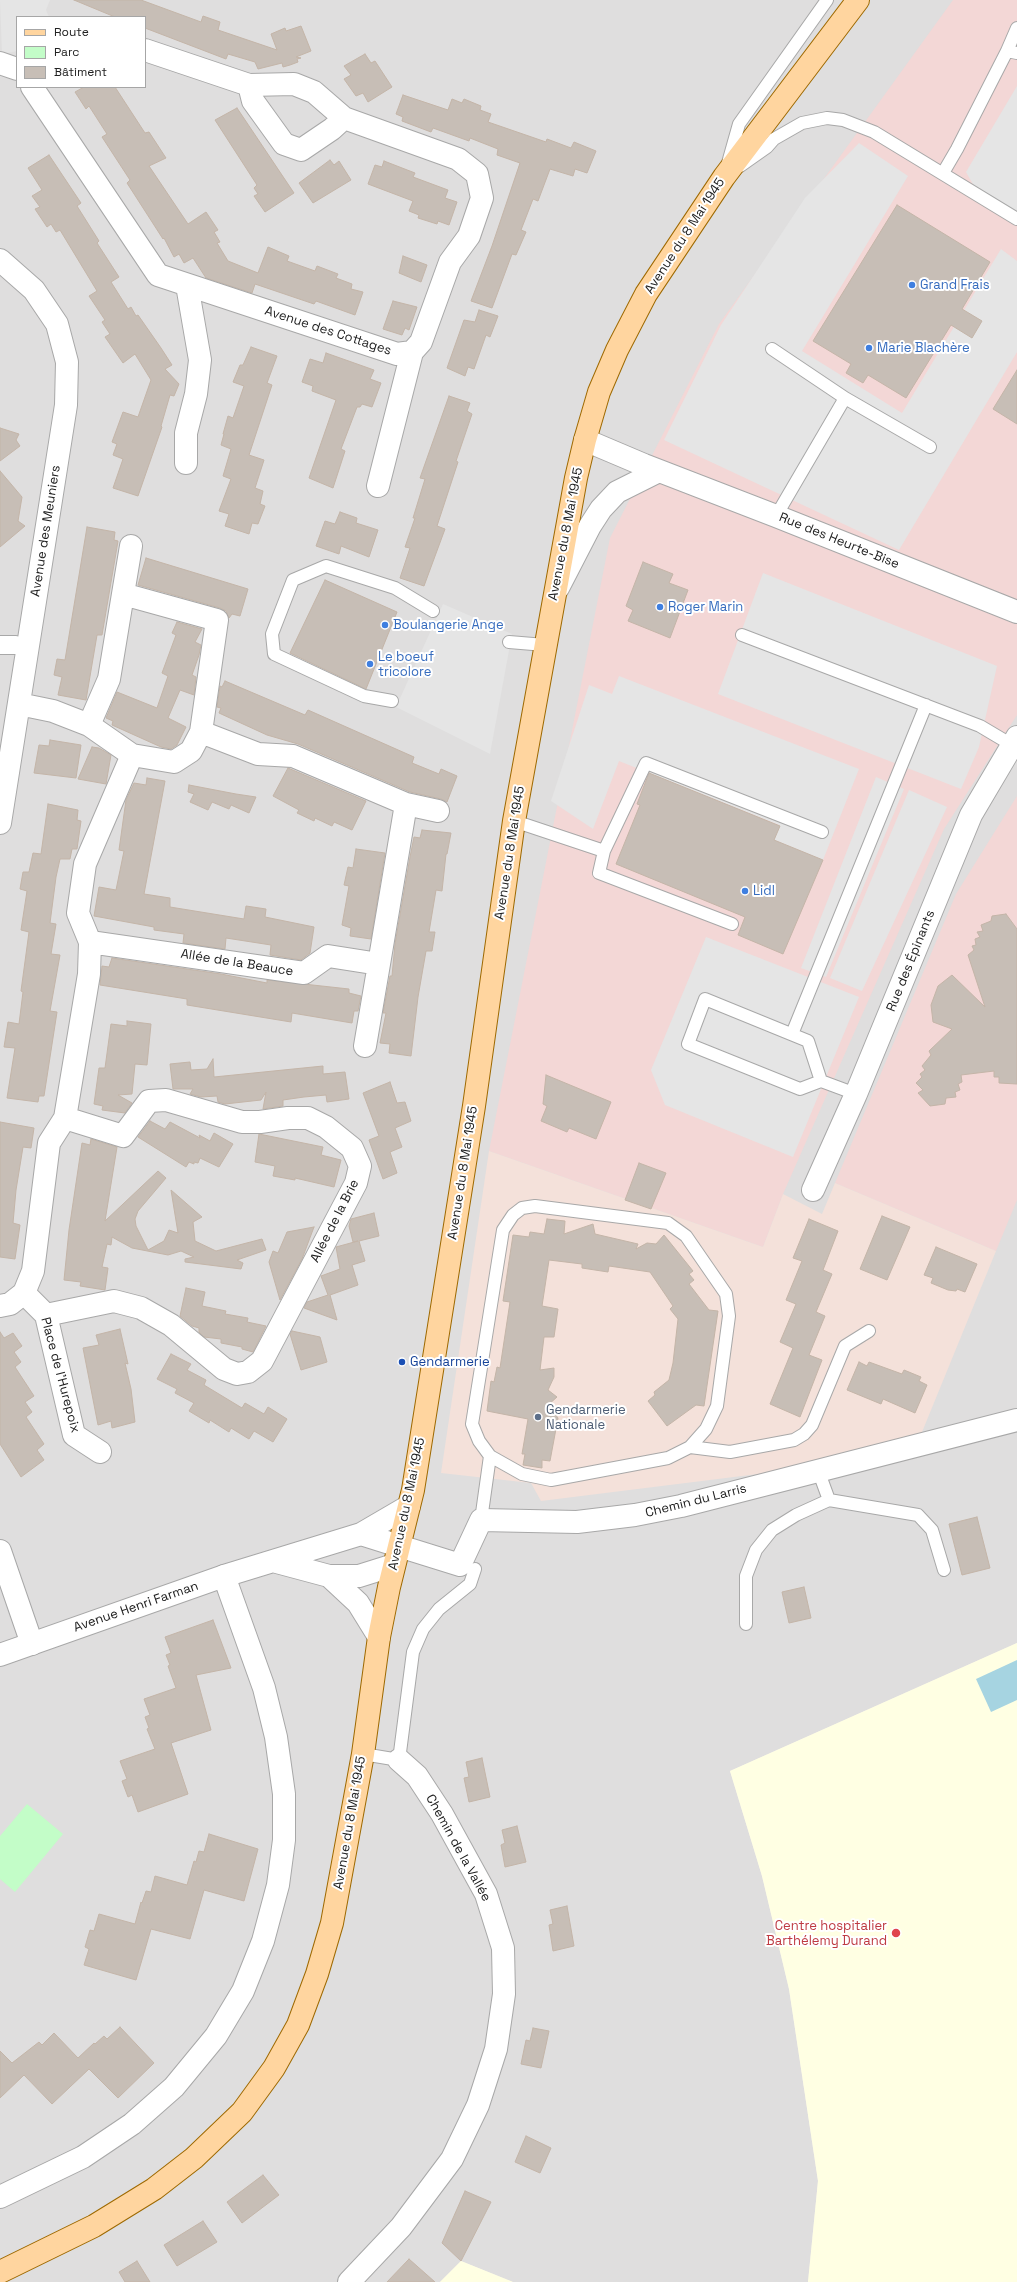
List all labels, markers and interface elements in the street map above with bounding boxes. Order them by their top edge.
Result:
legend [16,16,146,88]
text: Route [54,24,89,40]
text: Parc [54,44,79,60]
text: Bâtiment [54,64,107,80]
street label: Avenue du 8 Mai 1945 [642,175,728,297]
place label: Grand Frais [920,277,990,293]
marker: Grand Frais [907,280,917,290]
street label: Avenue des Cottages [263,303,393,359]
place label: Marie Blachère [877,340,970,356]
marker: Marie Blachère [864,343,874,353]
street label: Avenue des Meuniers [28,464,64,598]
street label: Avenue du 8 Mai 1945 [545,466,587,602]
street label: Rue des Heurte-Bise [777,510,901,572]
place label: Roger Marin [668,599,743,615]
marker: Roger Marin [655,602,665,612]
place label: Boulangerie Ange [393,617,504,633]
marker: Boulangerie Ange [380,620,390,630]
place label: Le boeuf tricolore [378,649,434,680]
marker: Le boeuf tricolore [365,659,375,669]
street label: Avenue du 8 Mai 1945 [492,785,528,921]
place label: Lidl [753,883,775,899]
marker: Lidl [740,886,750,896]
street label: Rue des Épinants [883,908,939,1014]
street label: Allée de la Beauce [180,946,294,980]
street label: Avenue du 8 Mai 1945 [445,1105,481,1241]
street label: Allée de la Brie [307,1177,363,1265]
street label: Place de l'Hurepoix [37,1315,83,1435]
place label: Gendarmerie [410,1354,490,1370]
marker: Gendarmerie [397,1357,407,1367]
place label: Gendarmerie Nationale [546,1402,626,1433]
marker: Gendarmerie Nationale [533,1412,543,1422]
street label: Avenue du 8 Mai 1945 [385,1436,429,1572]
street label: Chemin du Larris [644,1481,748,1521]
street label: Avenue Henri Farman [72,1578,200,1636]
street label: Avenue du 8 Mai 1945 [331,1755,369,1891]
street label: Chemin de la Vallée [422,1792,494,1904]
place label: Centre hospitalier Barthélemy Durand [766,1918,887,1949]
marker: Centre hospitalier Barthélemy Durand [890,1927,902,1939]

